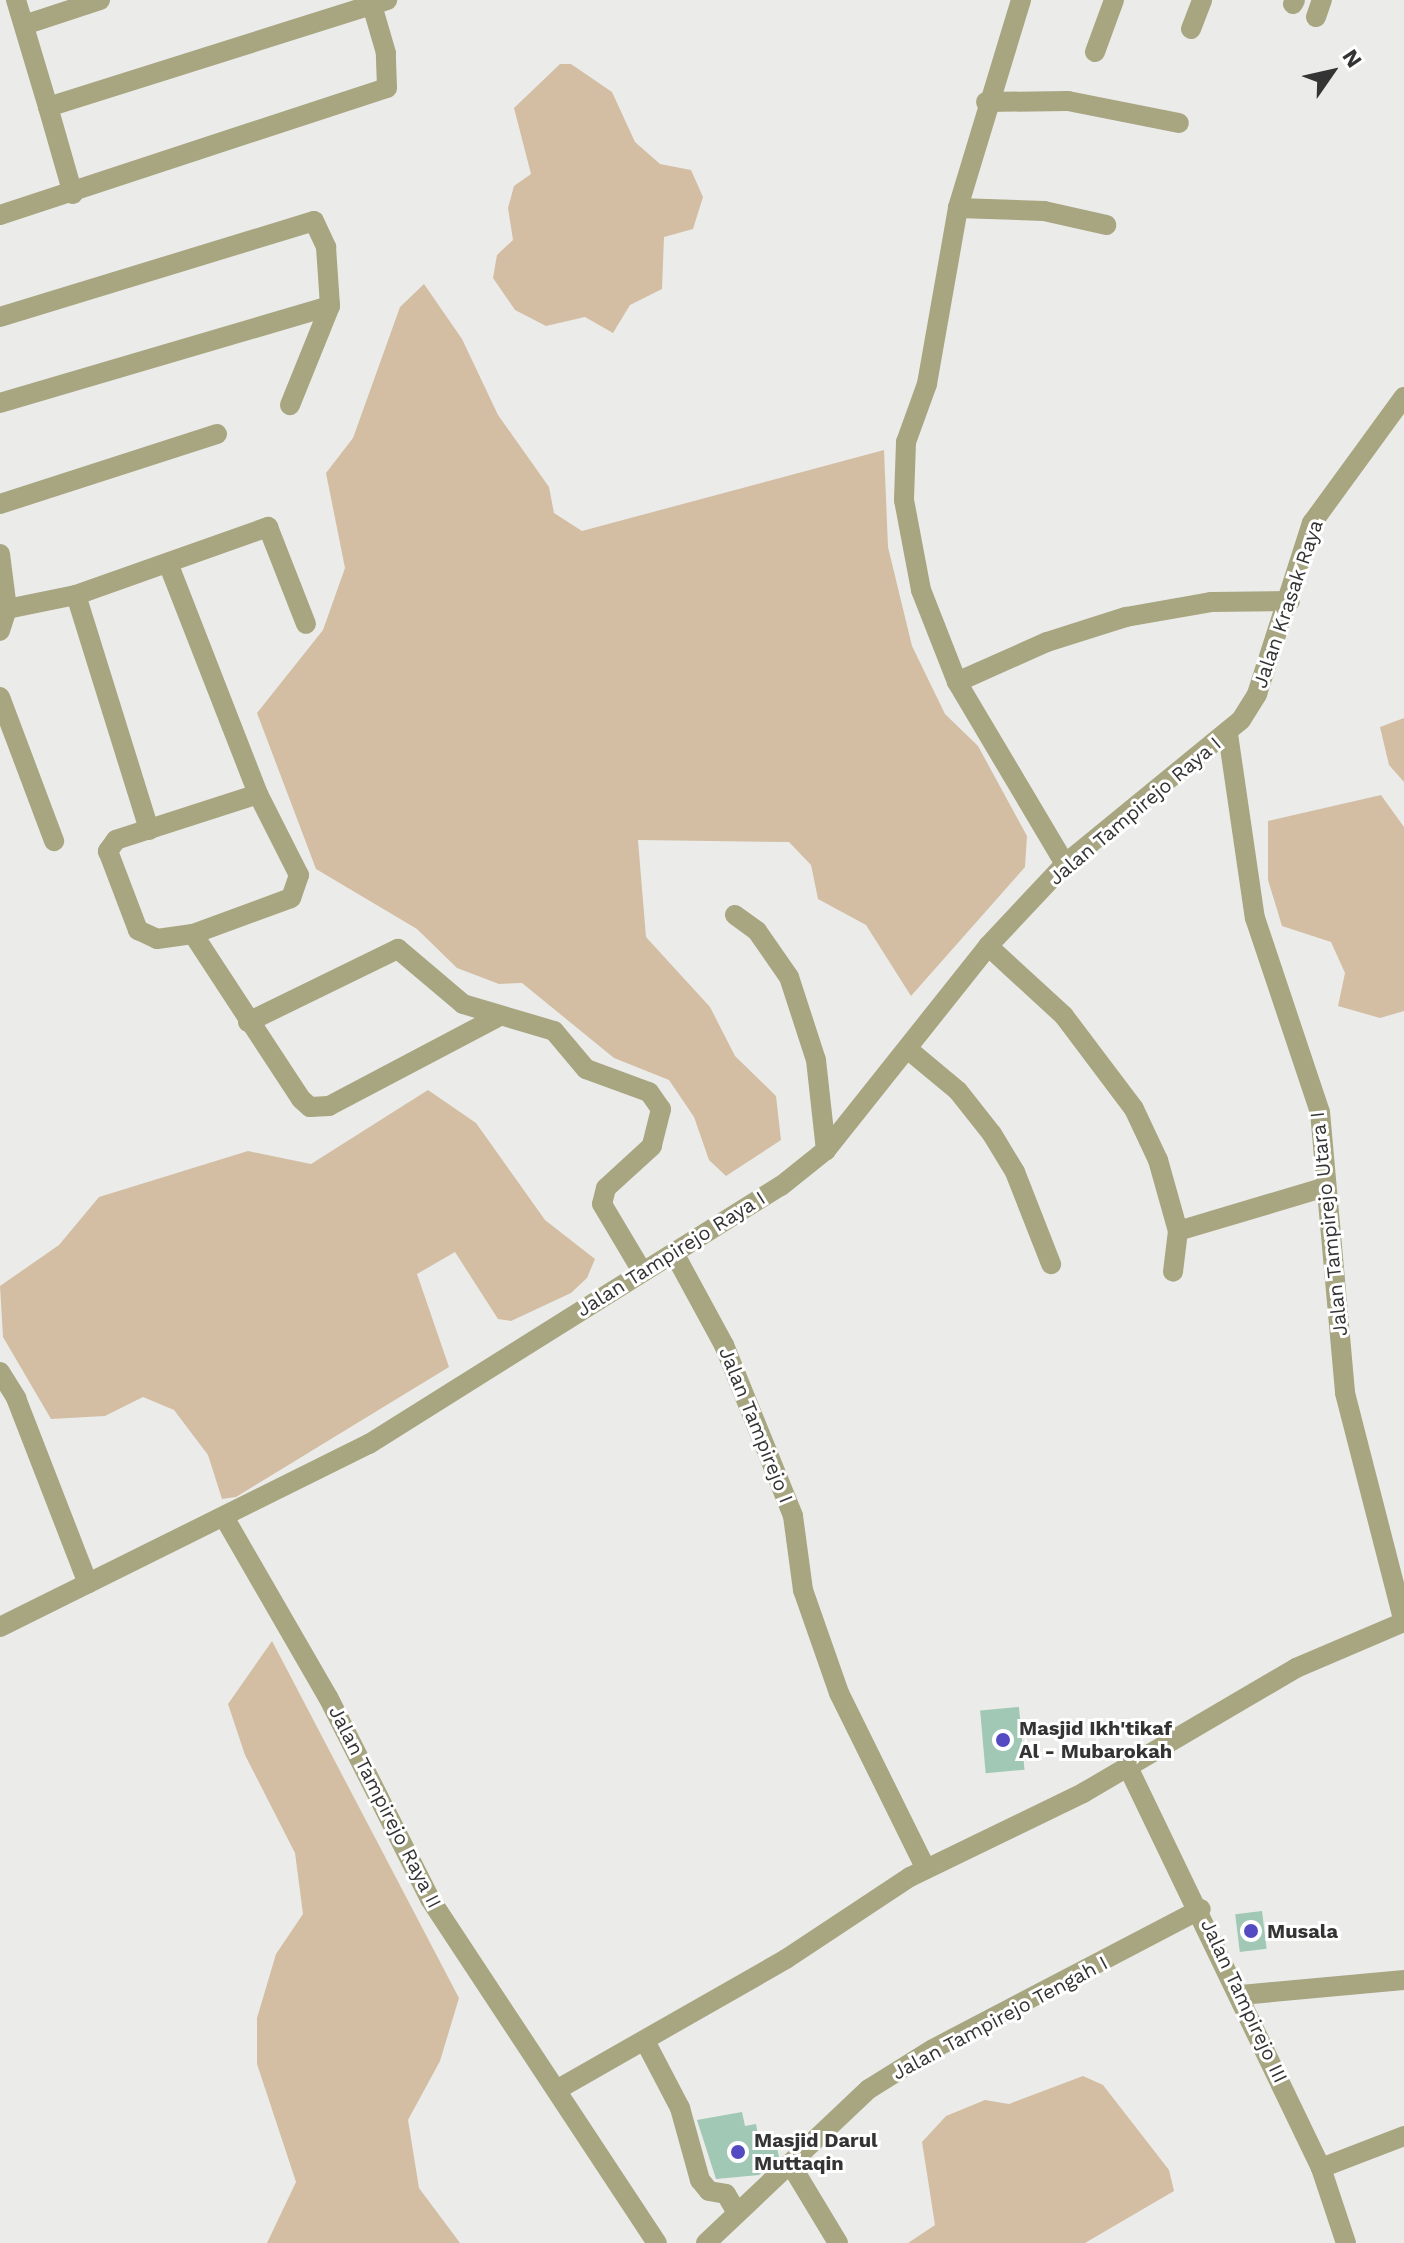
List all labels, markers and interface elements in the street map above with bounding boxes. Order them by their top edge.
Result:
north arrow [1292,32,1372,112]
text: N [1337,45,1367,72]
street label: Jalan Krasak Raya [1248,517,1328,691]
street label: Jalan Tampirejo Raya I [1043,731,1227,891]
street label: Jalan Tampirejo Utara I [1305,1110,1353,1338]
street label: Jalan Tampirejo Raya I [572,1186,770,1322]
street label: Jalan Tampirejo I [714,1343,798,1507]
street label: Jalan Tampirejo Raya II [323,1701,447,1913]
place label: Masjid Ikh'tikaf Al - Mubarokah [1019,1716,1172,1763]
marker: Masjid Ikh'tikaf Al - Mubarokah [994,1731,1012,1749]
street label: Jalan Tampirejo III [1195,1915,1293,2087]
place label: Musala [1267,1919,1338,1943]
marker: Musala [1242,1922,1260,1940]
street label: Jalan Tampirejo Tengah I [888,1951,1112,2085]
place label: Masjid Darul Muttaqin [754,2128,878,2175]
marker: Masjid Darul Muttaqin [729,2143,747,2161]

